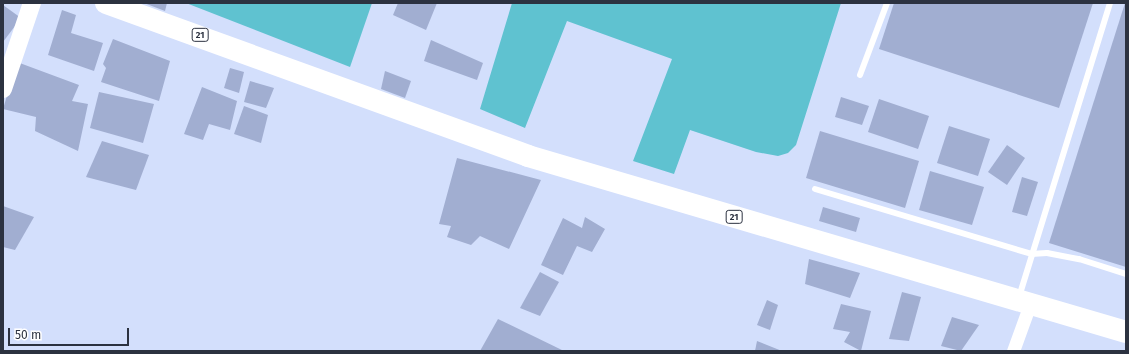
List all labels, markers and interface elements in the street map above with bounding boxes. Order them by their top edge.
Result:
road number: 21 [191,28,209,42]
road number: 21 [725,210,743,224]
scale bar [10,320,131,346]
text: 50 m [15,328,41,342]

